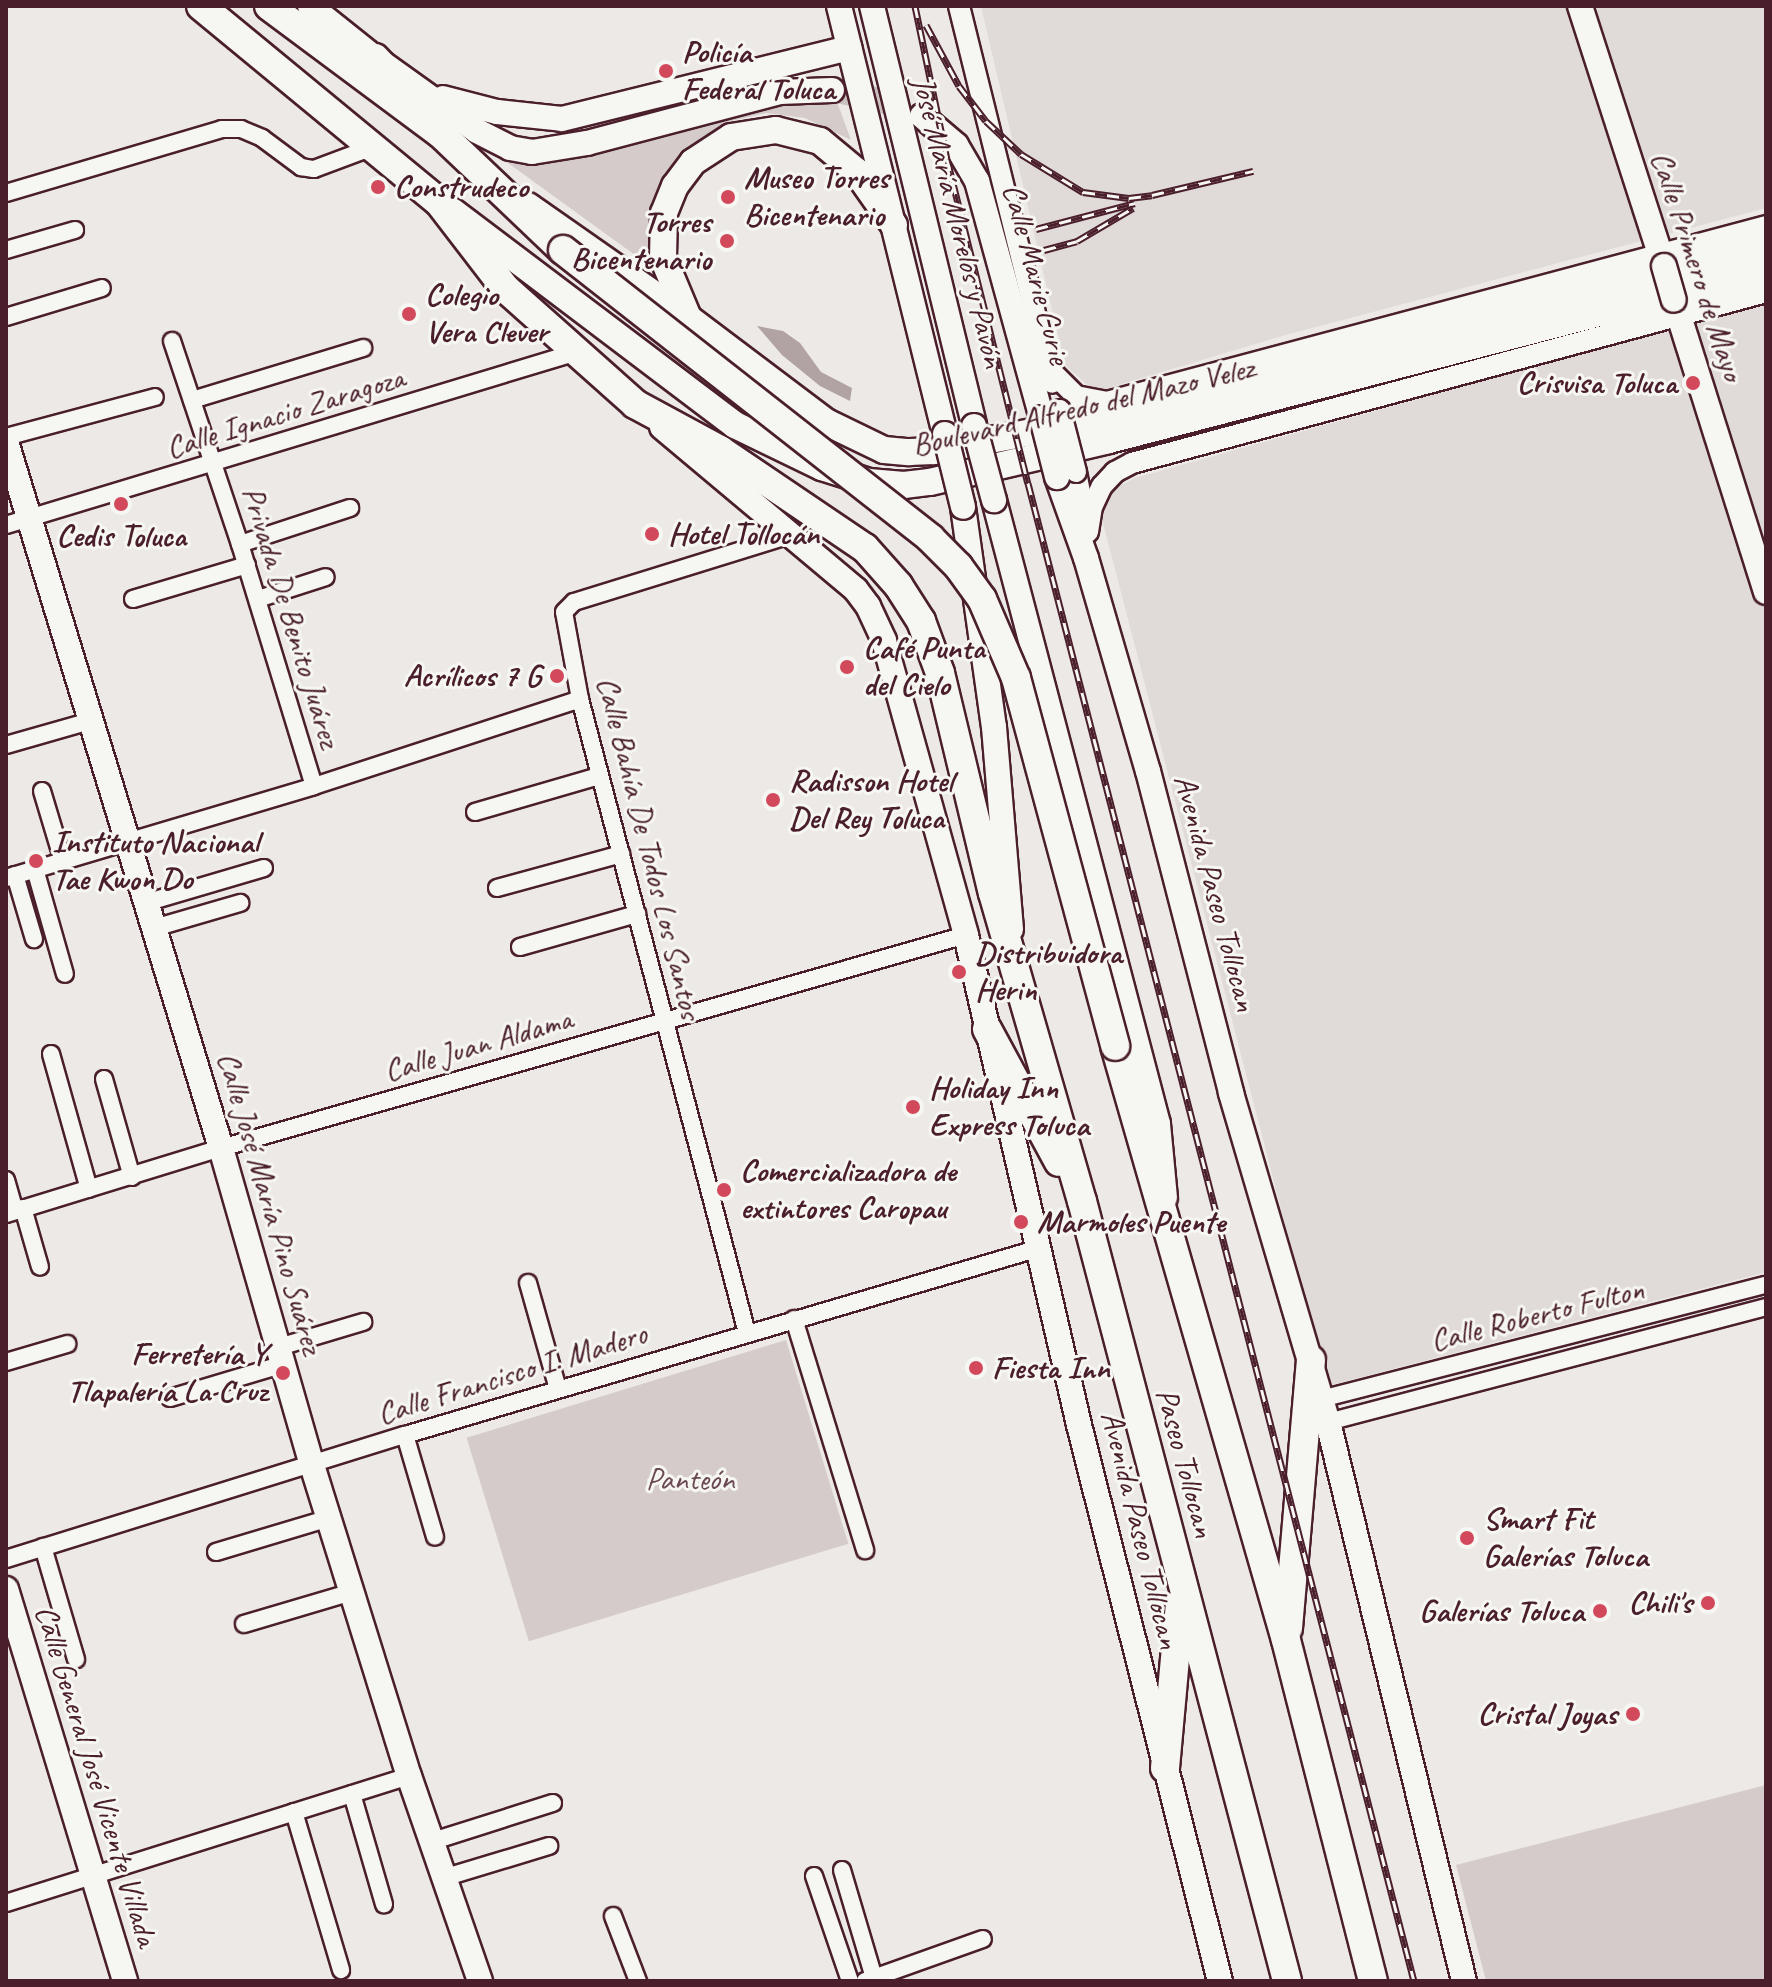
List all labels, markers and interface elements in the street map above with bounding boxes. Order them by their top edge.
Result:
place label: Policía Federal Toluca [682,34,835,109]
marker: Policía Federal Toluca [657,62,675,80]
street label: José María Morelos y Pavón [903,72,1013,372]
street label: Calle Primero de Mayo [1642,146,1752,386]
place label: Museo Torres Bicentenario [744,160,888,235]
place label: Construdeco [394,168,528,206]
marker: Construdeco [369,178,387,196]
street label: Calle Marie Curie [993,180,1079,368]
marker: Museo Torres Bicentenario [719,188,737,206]
place label: Torres Bicentenario [571,204,711,279]
marker: Torres Bicentenario [718,232,736,250]
place label: Colegio Vera Clever [425,277,547,352]
marker: Colegio Vera Clever [400,305,418,323]
street label: Boulevard Alfredo del Mazo Velez [908,349,1258,465]
street label: Calle Ignacio Zaragoza [161,358,409,468]
place label: Crisvisa Toluca [1518,364,1677,402]
marker: Crisvisa Toluca [1684,374,1702,392]
street label: Privada De Benito Juárez [233,482,349,752]
marker: Cedis Toluca [112,495,130,513]
place label: Hotel Tollocán [668,515,820,553]
place label: Cedis Toluca [56,517,186,555]
marker: Hotel Tollocán [643,525,661,543]
place label: Café Punta del Cielo [863,630,985,705]
place label: Acrílicos 7 G [404,657,541,695]
marker: Café Punta del Cielo [838,658,856,676]
marker: Acrílicos 7 G [548,667,566,685]
street label: Calle Bahía De Todos Los Santos [588,672,710,1024]
place label: Radisson Hotel Del Rey Toluca [789,763,953,838]
street label: Avenida Paseo Tollocan [1165,771,1265,1015]
marker: Radisson Hotel Del Rey Toluca [764,791,782,809]
place label: Instituto Nacional Tae Kwon Do [52,824,258,899]
marker: Instituto Nacional Tae Kwon Do [27,852,45,870]
place label: Distribuidora Herin [975,935,1122,1010]
marker: Distribuidora Herin [950,963,968,981]
street label: Calle Juan Aldama [380,1000,576,1090]
street label: Calle José María Pino Suárez [209,1048,331,1358]
place label: Holiday Inn Express Toluca [929,1070,1088,1145]
marker: Holiday Inn Express Toluca [904,1098,922,1116]
place label: Comercializadora de extintores Caropau [740,1153,956,1228]
marker: Comercializadora de extintores Caropau [715,1181,733,1199]
place label: Marmoles Puente [1037,1203,1225,1241]
marker: Marmoles Puente [1012,1213,1030,1231]
street label: Calle Roberto Fulton [1426,1270,1648,1360]
street label: Calle Francisco I. Madero [372,1315,652,1433]
place label: Ferretería Y Tlapalería La Cruz [66,1336,267,1411]
place label: Fiesta Inn [992,1349,1109,1387]
marker: Fiesta Inn [967,1359,985,1377]
marker: Ferretería Y Tlapalería La Cruz [274,1364,292,1382]
street label: Paseo Tollocan [1147,1384,1223,1542]
street label: Avenida Paseo Tollocan [1092,1407,1188,1653]
park label: Panteón [646,1460,734,1498]
place label: Smart Fit Galerías Toluca [1483,1501,1646,1576]
marker: Smart Fit Galerías Toluca [1458,1529,1476,1547]
place label: Chili's [1628,1584,1692,1622]
place label: Galerías Toluca [1421,1592,1584,1630]
marker: Chili's [1699,1594,1717,1612]
street label: Calle General José Vicente Villada [26,1601,166,1951]
marker: Galerías Toluca [1591,1602,1609,1620]
place label: Cristal Joyas [1479,1695,1617,1733]
marker: Cristal Joyas [1624,1705,1642,1723]

